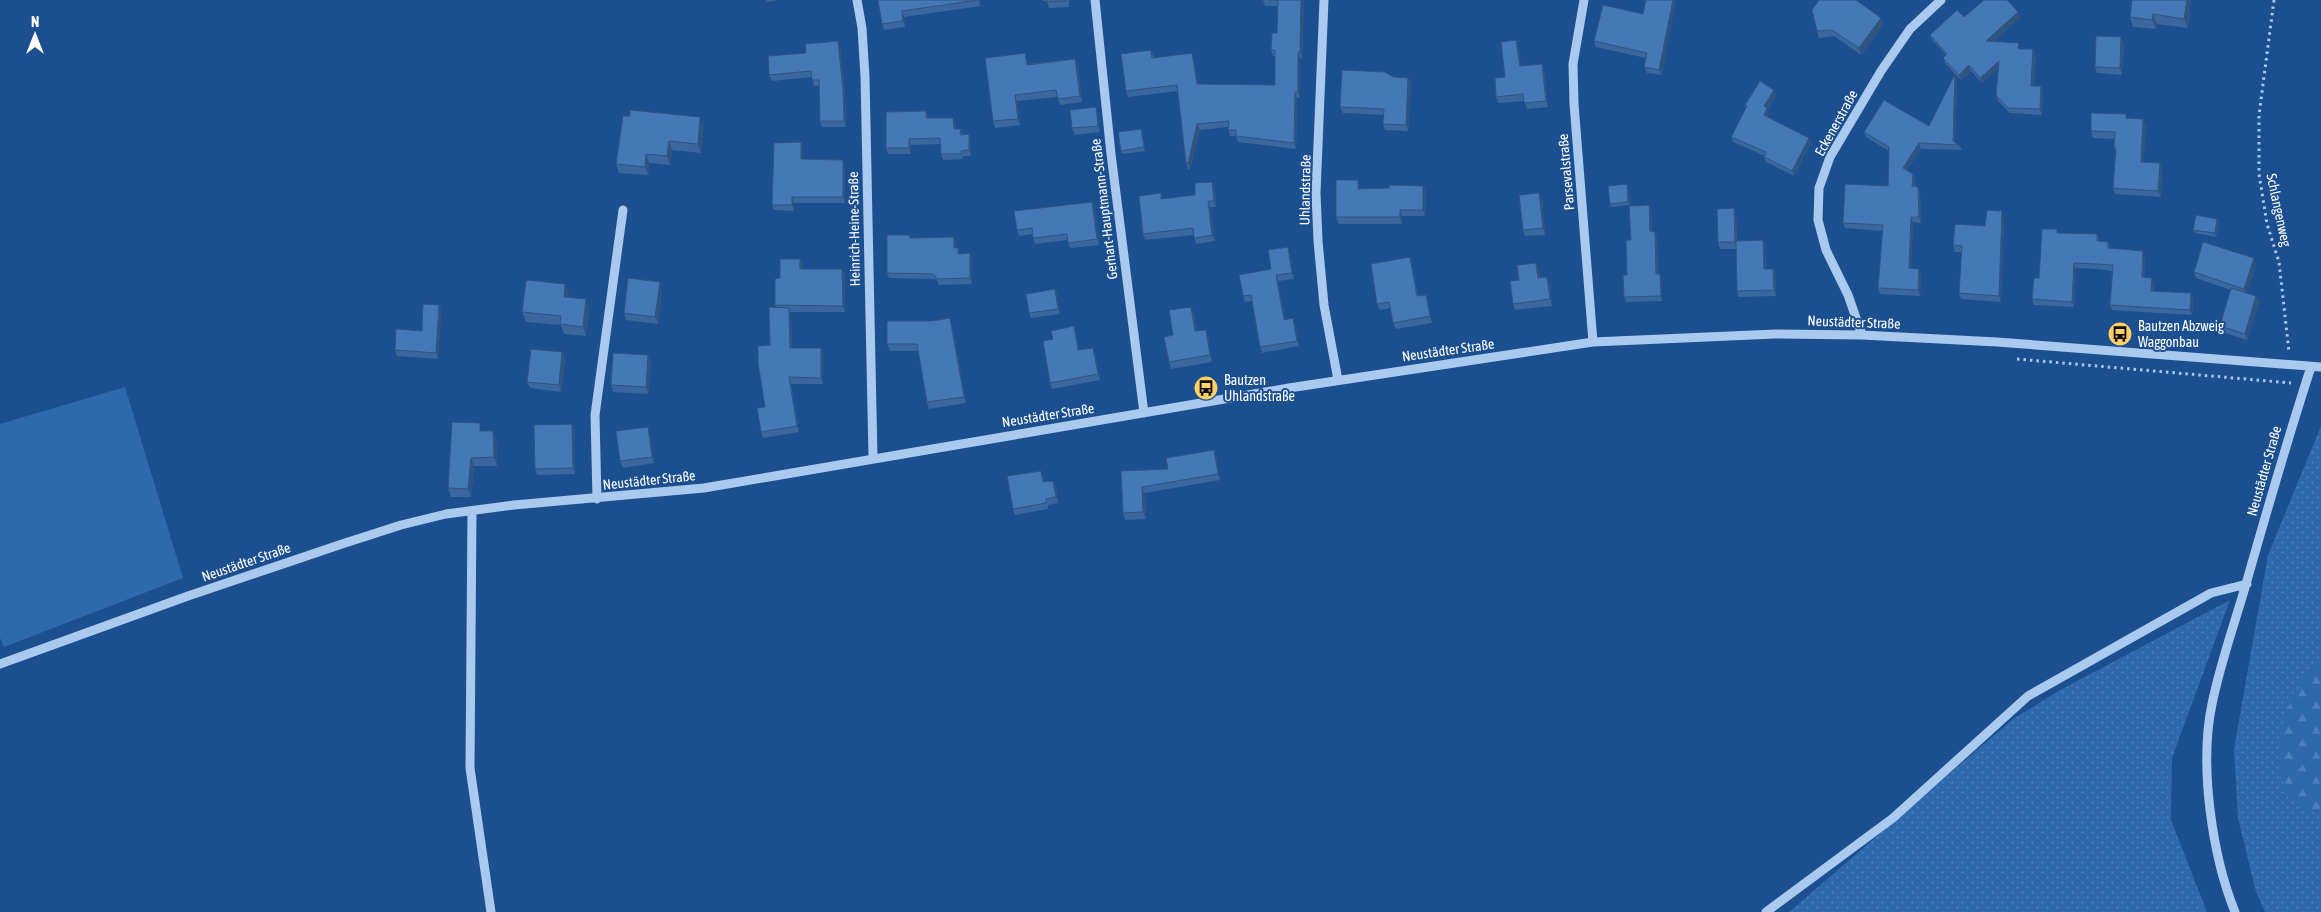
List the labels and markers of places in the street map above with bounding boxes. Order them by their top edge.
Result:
place label: Bautzen Abzweig Waggonbau [2138,318,2224,350]
bus stop icon: Bautzen Abzweig Waggonbau [2107,321,2133,347]
place label: Bautzen Uhlandstraße [1224,372,1295,404]
bus stop icon: Bautzen Uhlandstraße [1193,375,1219,401]

